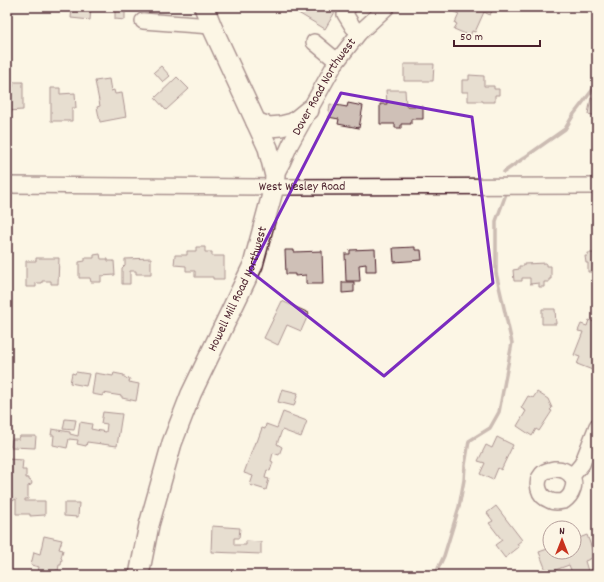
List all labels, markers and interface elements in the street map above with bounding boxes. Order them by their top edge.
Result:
scale bar [454,22,540,48]
text: 50 m [460,29,483,46]
street label: Dover Road Northwest [288,34,361,139]
street label: West Wesley Road [259,177,345,197]
street label: Howell Mill Road Northwest [203,224,272,355]
north arrow [542,520,582,560]
text: N [559,524,565,540]

